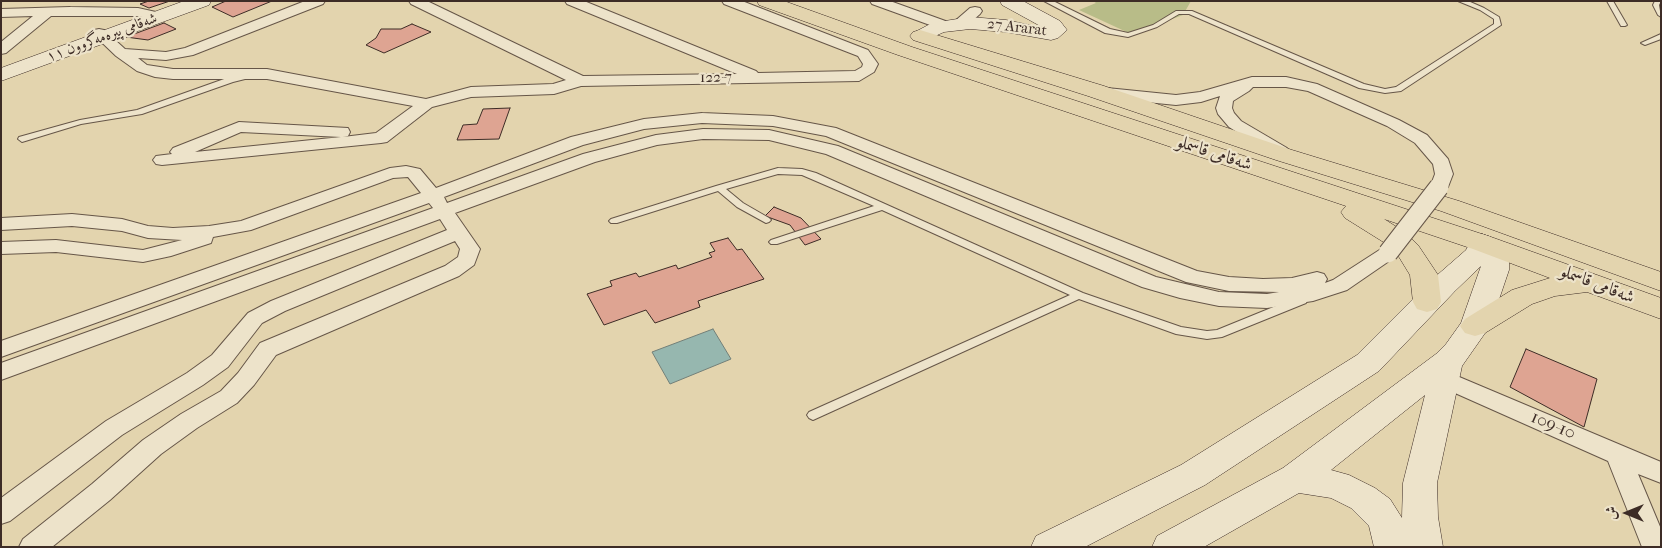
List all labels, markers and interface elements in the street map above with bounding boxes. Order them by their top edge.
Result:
street label: شەقامی پیرەمەگروون ١١ [44,10,160,66]
street label: 27 Ararat [986,15,1048,41]
street label: 122-7 [700,69,732,87]
street label: شەقامی قاسملو [1173,132,1255,176]
street label: شەقامی قاسملو [1557,261,1637,309]
street label: 109-10 [1527,407,1579,445]
north arrow [1602,488,1652,538]
text: ش [1603,506,1620,520]

